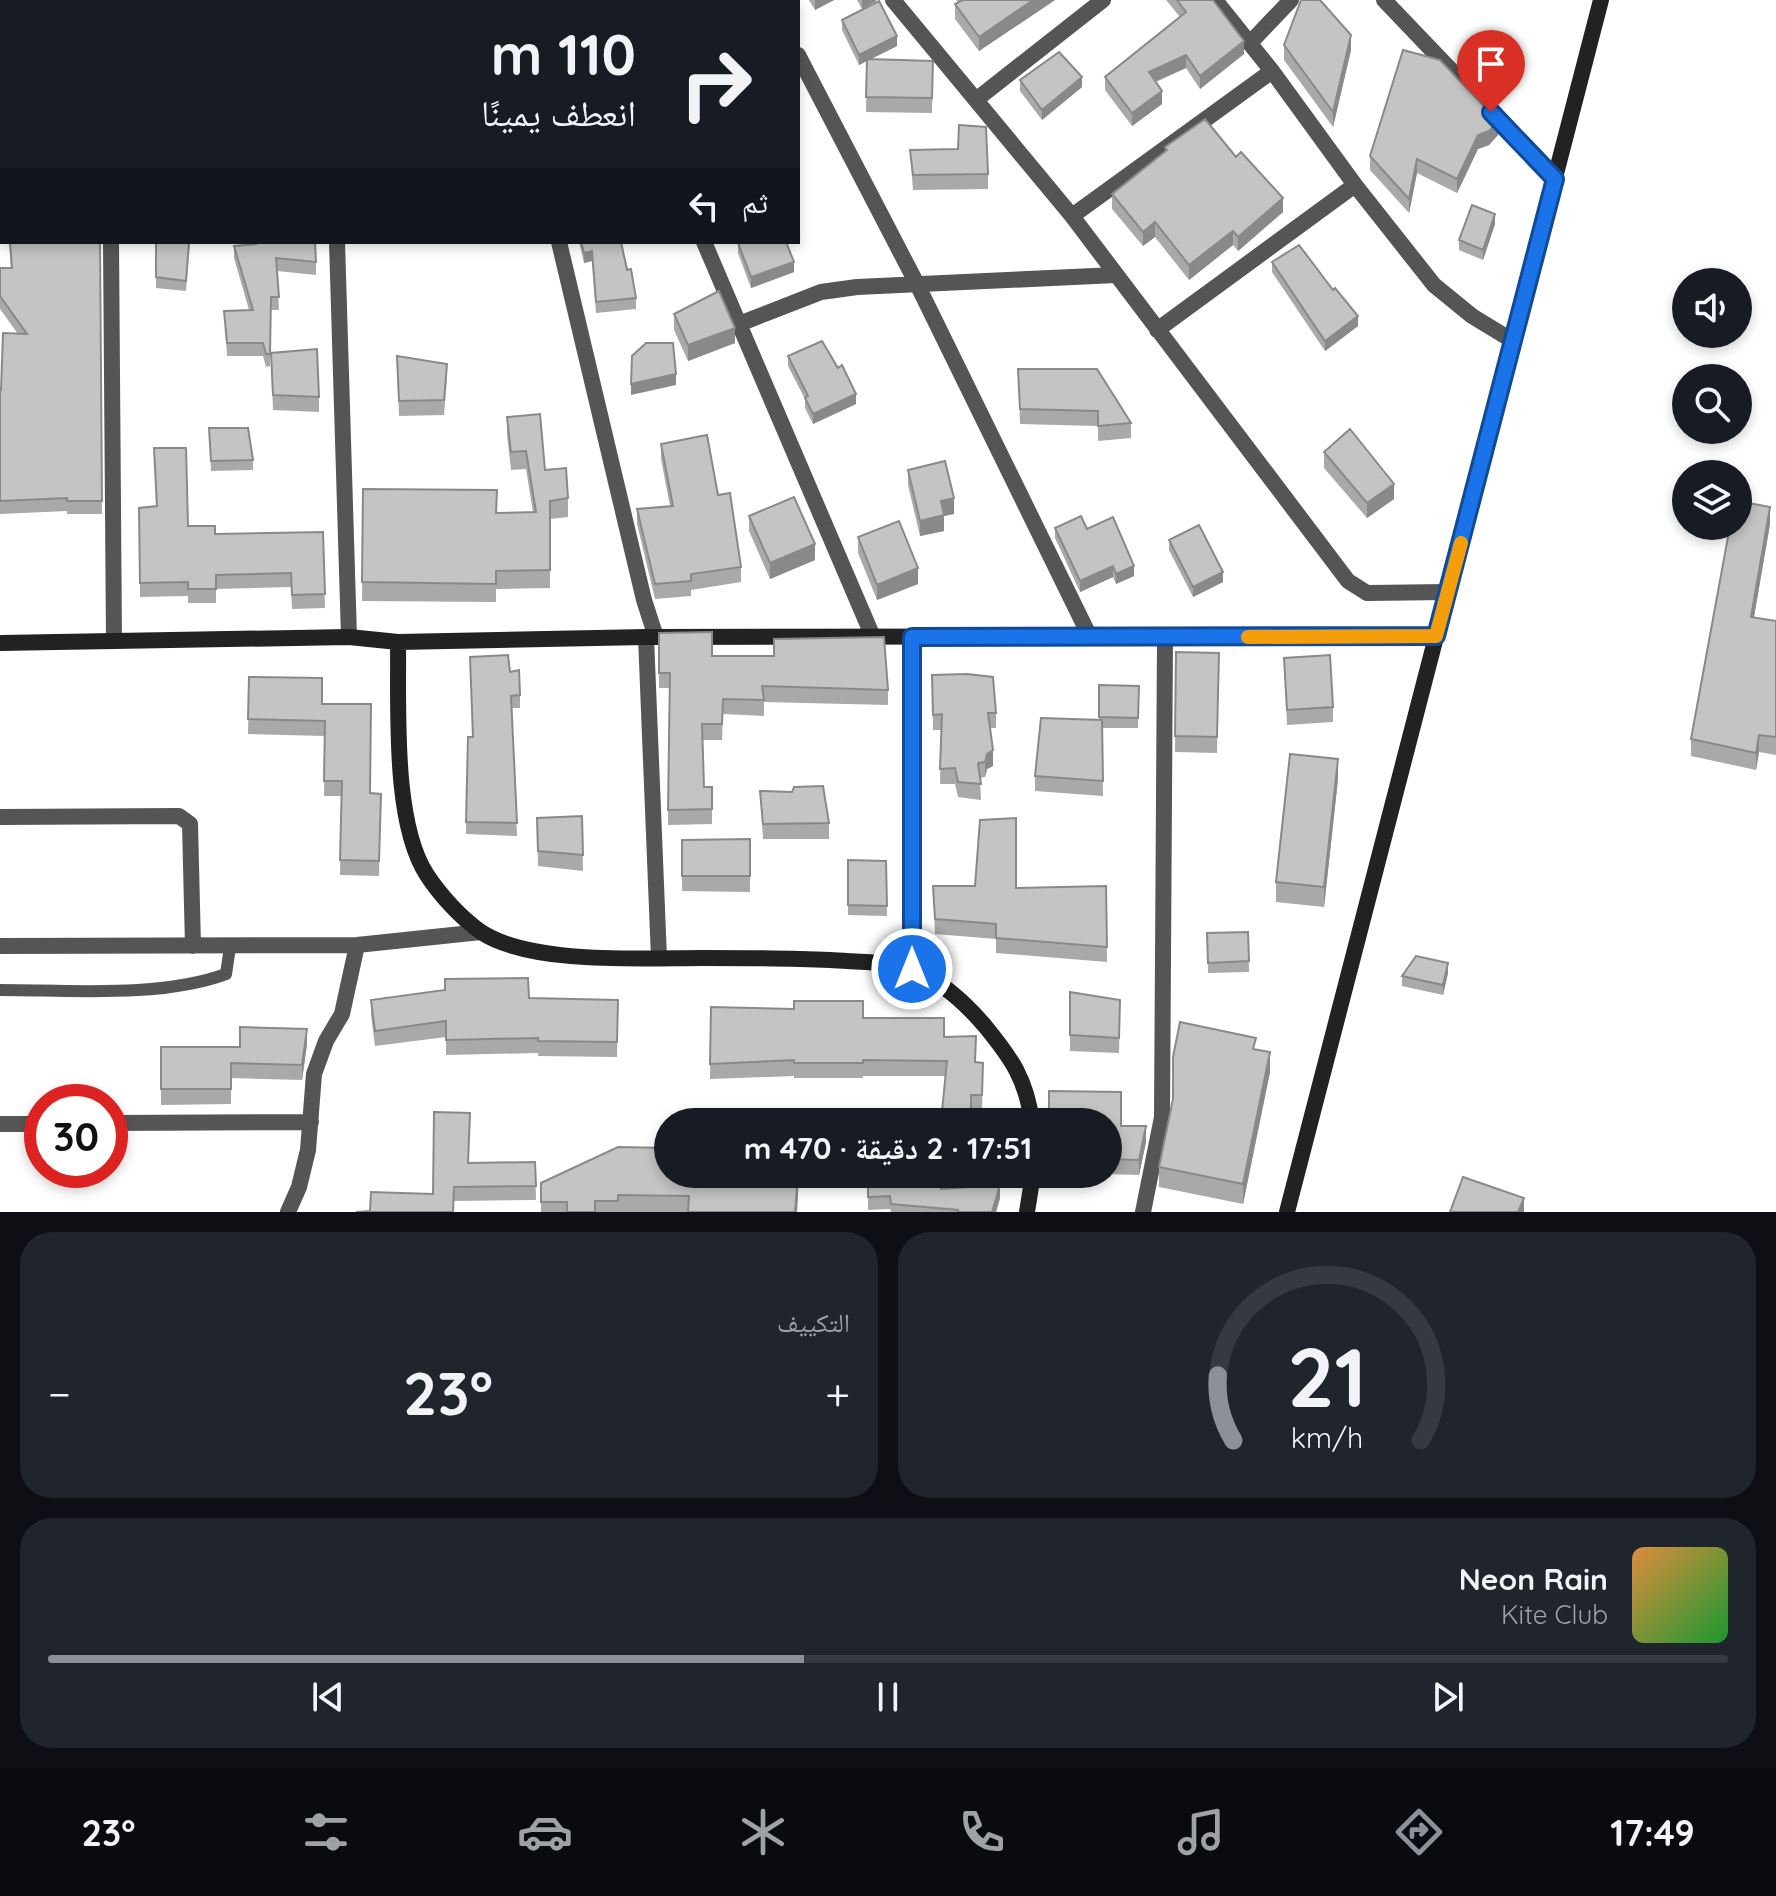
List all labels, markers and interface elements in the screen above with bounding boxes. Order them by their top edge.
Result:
text: 110 m [491,19,636,89]
pin [1457,30,1525,112]
icon: right [664,32,768,136]
icon: arrive [1469,42,1513,86]
text: انعطف يمينًا [481,90,636,135]
text: ثم [742,183,768,221]
icon: left [682,184,726,228]
map controls [1672,268,1752,540]
button: sound [1672,268,1752,348]
button: search [1672,364,1752,444]
button: layers [1672,460,1752,540]
position arrow [870,927,954,1011]
speed limit sign: 30 [24,1084,128,1188]
text: 17:51 · 2 دقيقة · 470 m [744,1129,1032,1167]
text: التكييف [777,1306,850,1339]
text: 21 [1287,1324,1367,1428]
text: 23° [403,1355,493,1430]
text: − [48,1366,71,1421]
text: + [825,1366,850,1421]
text: km/h [1291,1419,1363,1455]
text: Neon Rain [1459,1560,1608,1598]
text: Kite Club [1501,1598,1608,1631]
icon: previous [306,1675,350,1719]
icon: pause [866,1675,910,1719]
icon: next [1426,1675,1470,1719]
icon: filters [298,1804,354,1860]
icon: car [517,1804,573,1860]
icon: climate [735,1804,791,1860]
icon: phone [954,1804,1010,1860]
icon: music [1173,1804,1229,1860]
icon: directions [1391,1804,1447,1860]
text: 23° [81,1810,135,1855]
text: 17:49 [1610,1810,1695,1855]

